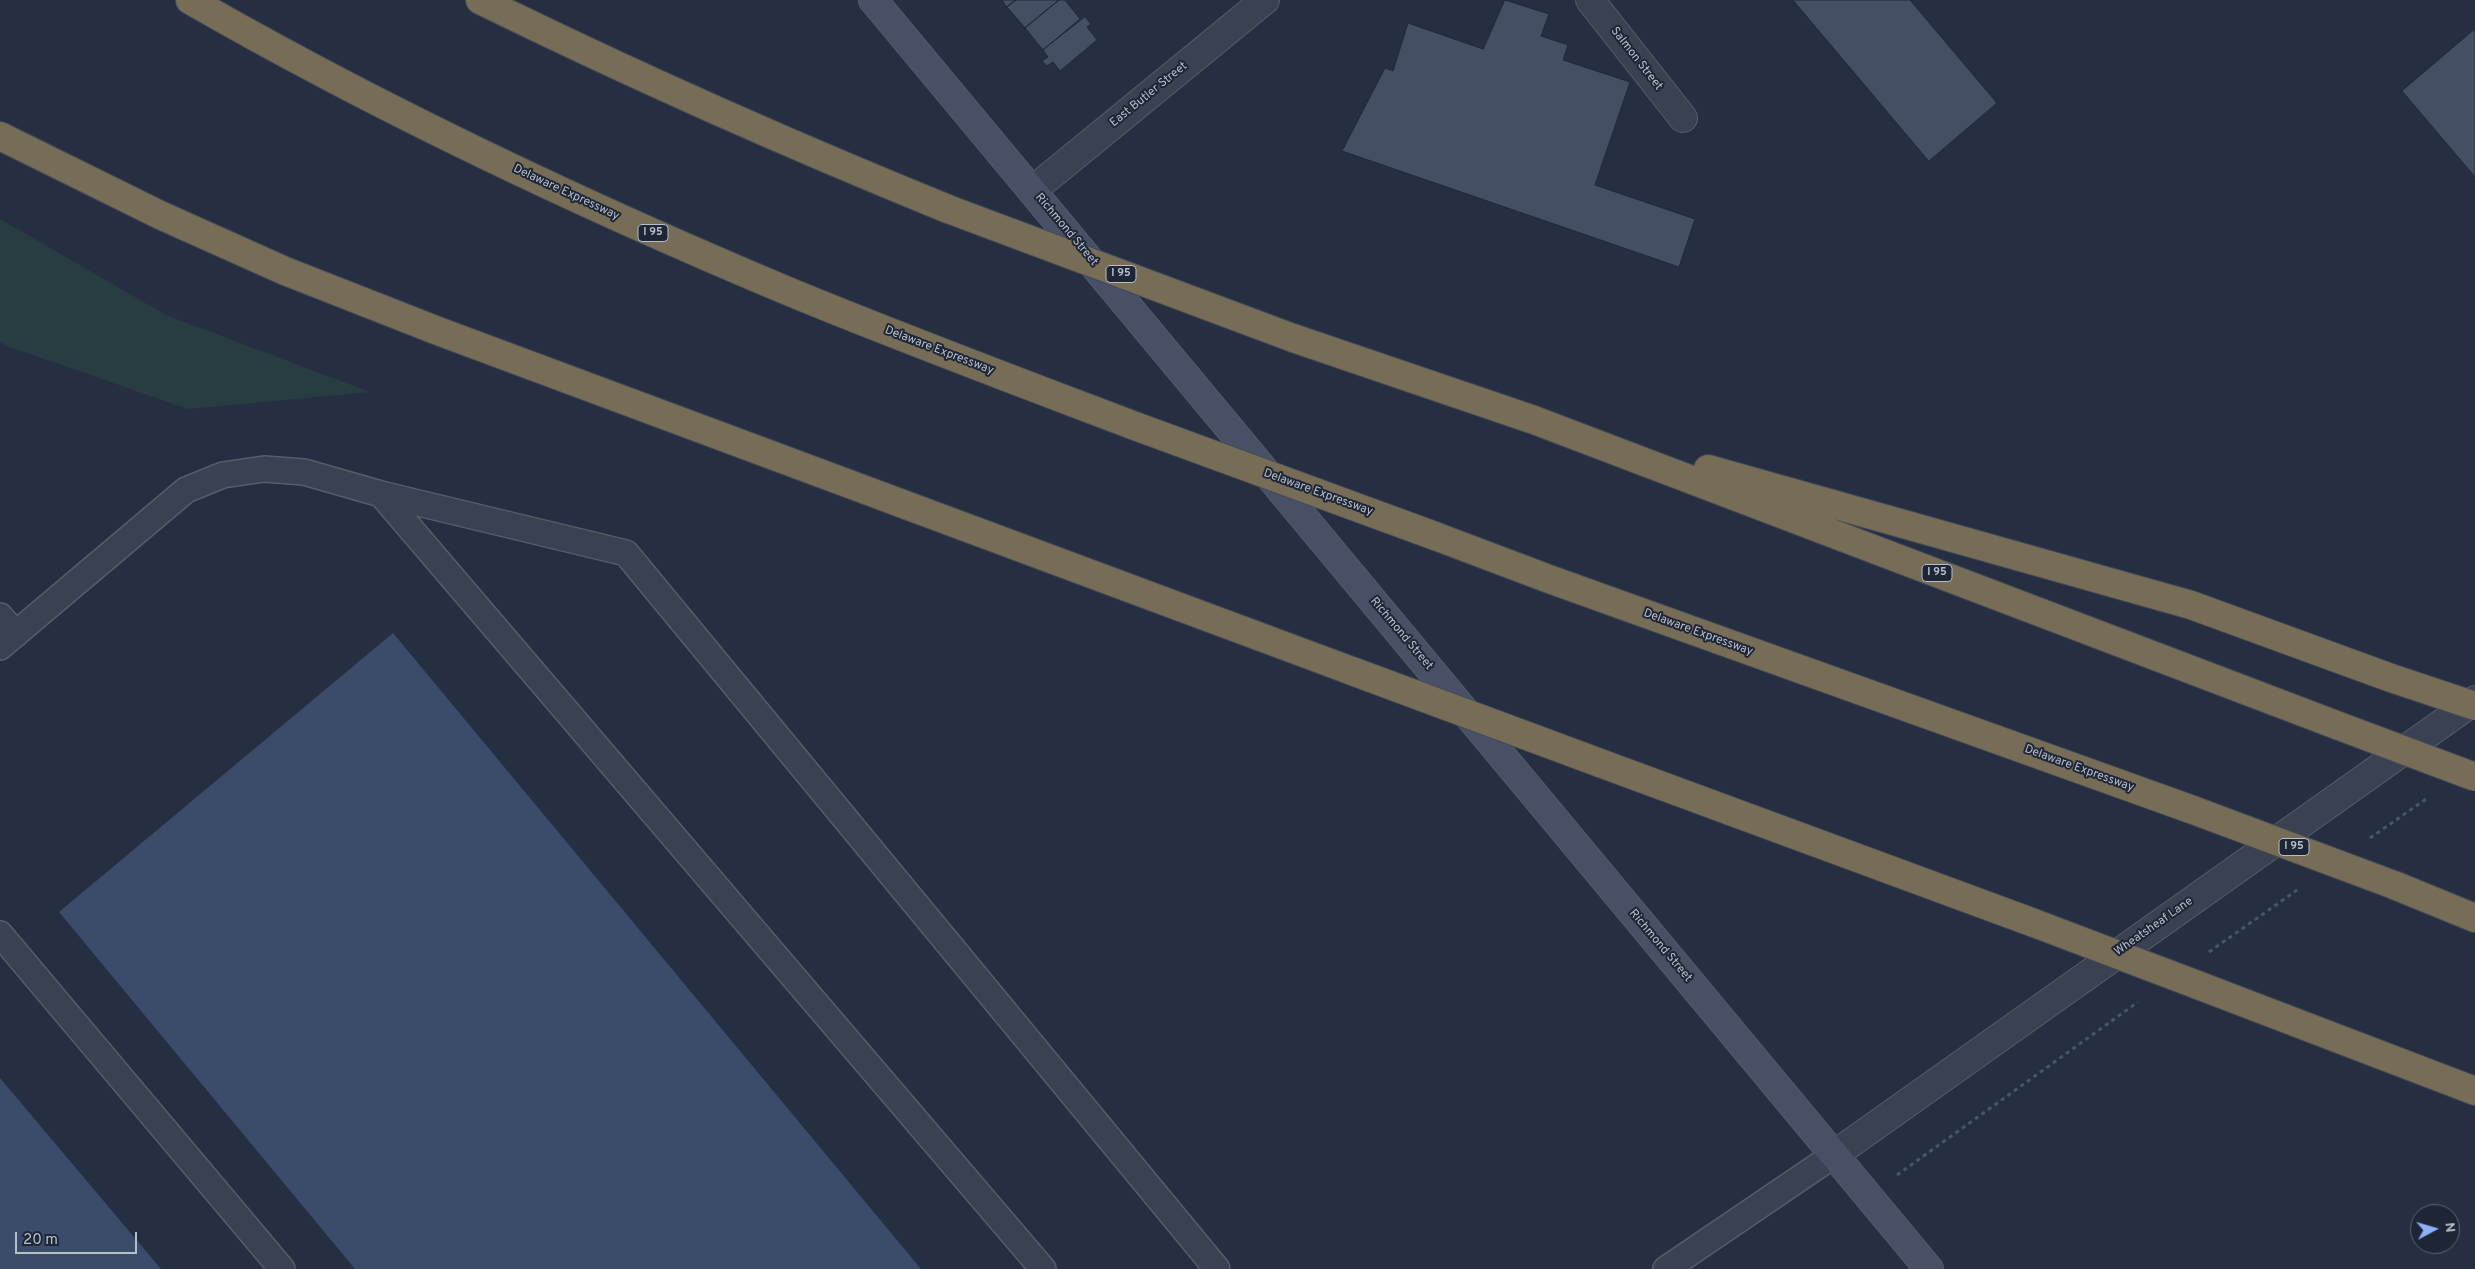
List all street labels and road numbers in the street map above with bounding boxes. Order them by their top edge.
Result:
street label: Salmon Street [1607,25,1665,93]
street label: East Butler Street [1107,59,1191,131]
street label: Delaware Expressway [511,162,621,224]
street label: Richmond Street [1031,191,1101,269]
road number: I 95 [638,224,668,242]
road number: I 95 [1106,266,1136,282]
street label: Delaware Expressway [882,324,996,378]
street label: Delaware Expressway [1261,466,1375,520]
road number: I 95 [1922,564,1952,582]
street label: Richmond Street [1366,595,1436,673]
street label: Delaware Expressway [1641,606,1755,660]
street label: Delaware Expressway [2022,742,2136,796]
road number: I 95 [2279,839,2309,856]
street label: Wheatsheaf Lane [2112,895,2196,959]
street label: Richmond Street [1625,907,1695,985]

